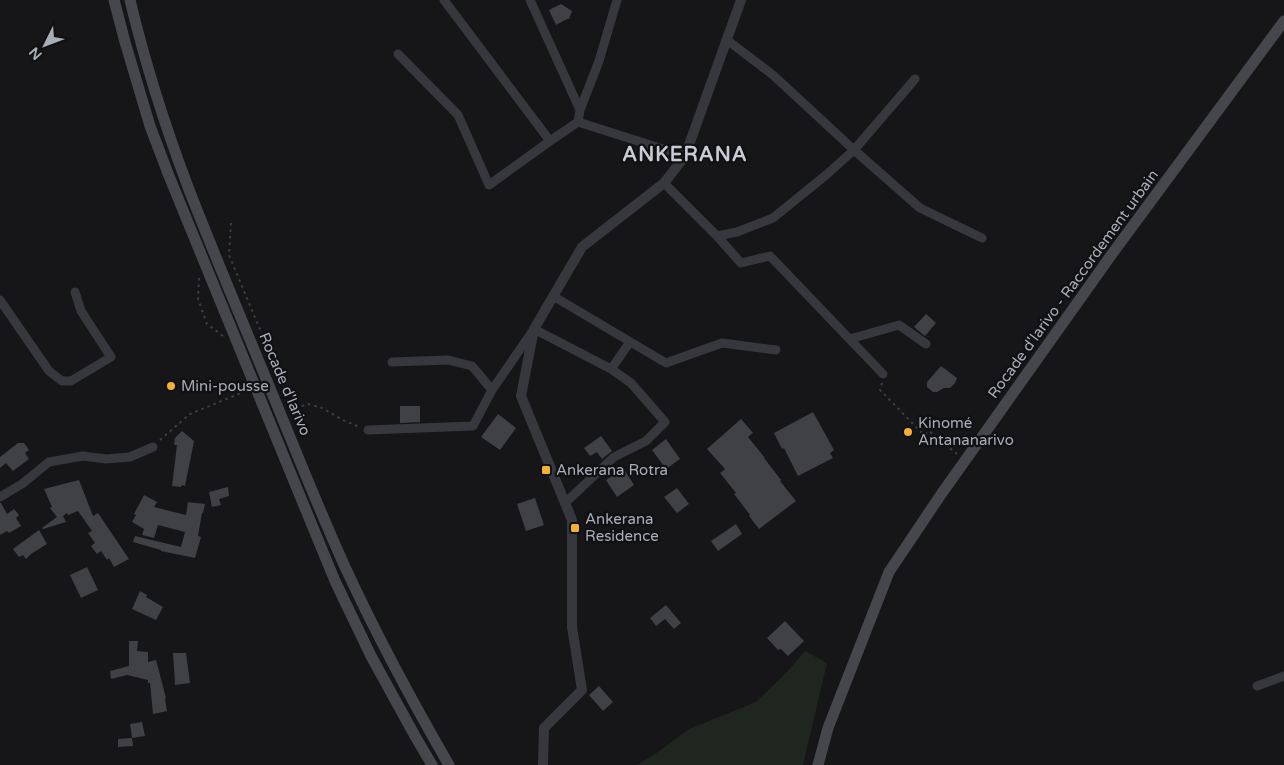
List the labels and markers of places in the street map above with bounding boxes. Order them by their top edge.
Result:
place label: Mini-pousse [181,377,269,395]
marker: Mini-pousse [165,380,177,392]
place label: Kinomé Antananarivo [918,414,1014,449]
marker: Kinomé Antananarivo [902,426,914,438]
place label: Ankerana Rotra [556,461,668,479]
marker: Ankerana Rotra [540,464,552,476]
place label: Ankerana Residence [585,510,659,545]
marker: Ankerana Residence [569,522,581,534]

